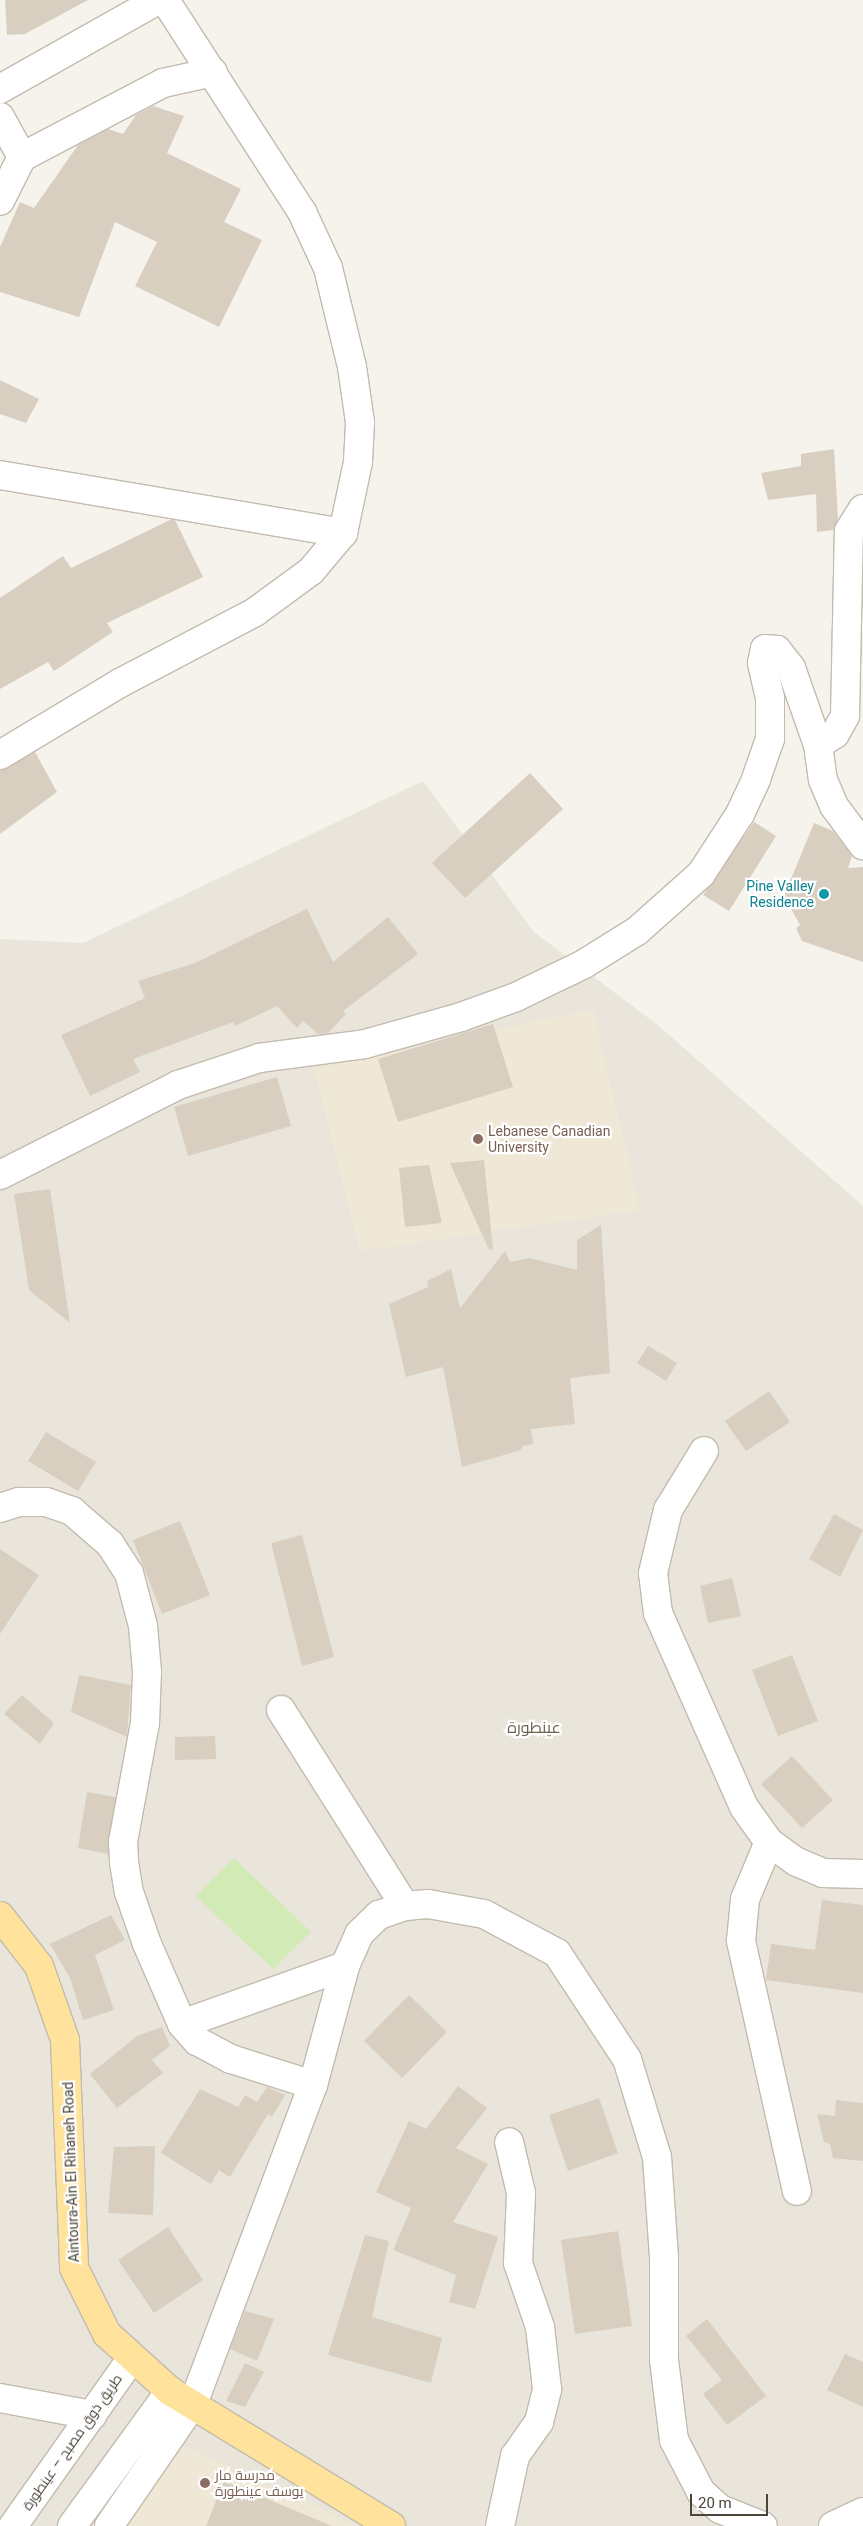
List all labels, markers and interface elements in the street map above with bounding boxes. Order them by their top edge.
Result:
place label: Pine Valley Residence [746,878,814,910]
marker: Pine Valley Residence [818,888,830,900]
place label: Lebanese Canadian University [488,1123,610,1156]
marker: Lebanese Canadian University [472,1133,484,1145]
district label: عينطورة [507,1718,561,1738]
street label: Aintoura-Ain El Rihaneh Road [59,2081,83,2263]
street label: طريق ذوق مصبح – عينطورة [19,2371,125,2513]
place label: مدرسة مار يوسف عينطورة [215,2467,304,2500]
marker: مدرسة مار يوسف عينطورة [199,2477,211,2489]
scale bar [693,2484,770,2516]
text: 20 m [698,2494,732,2512]

